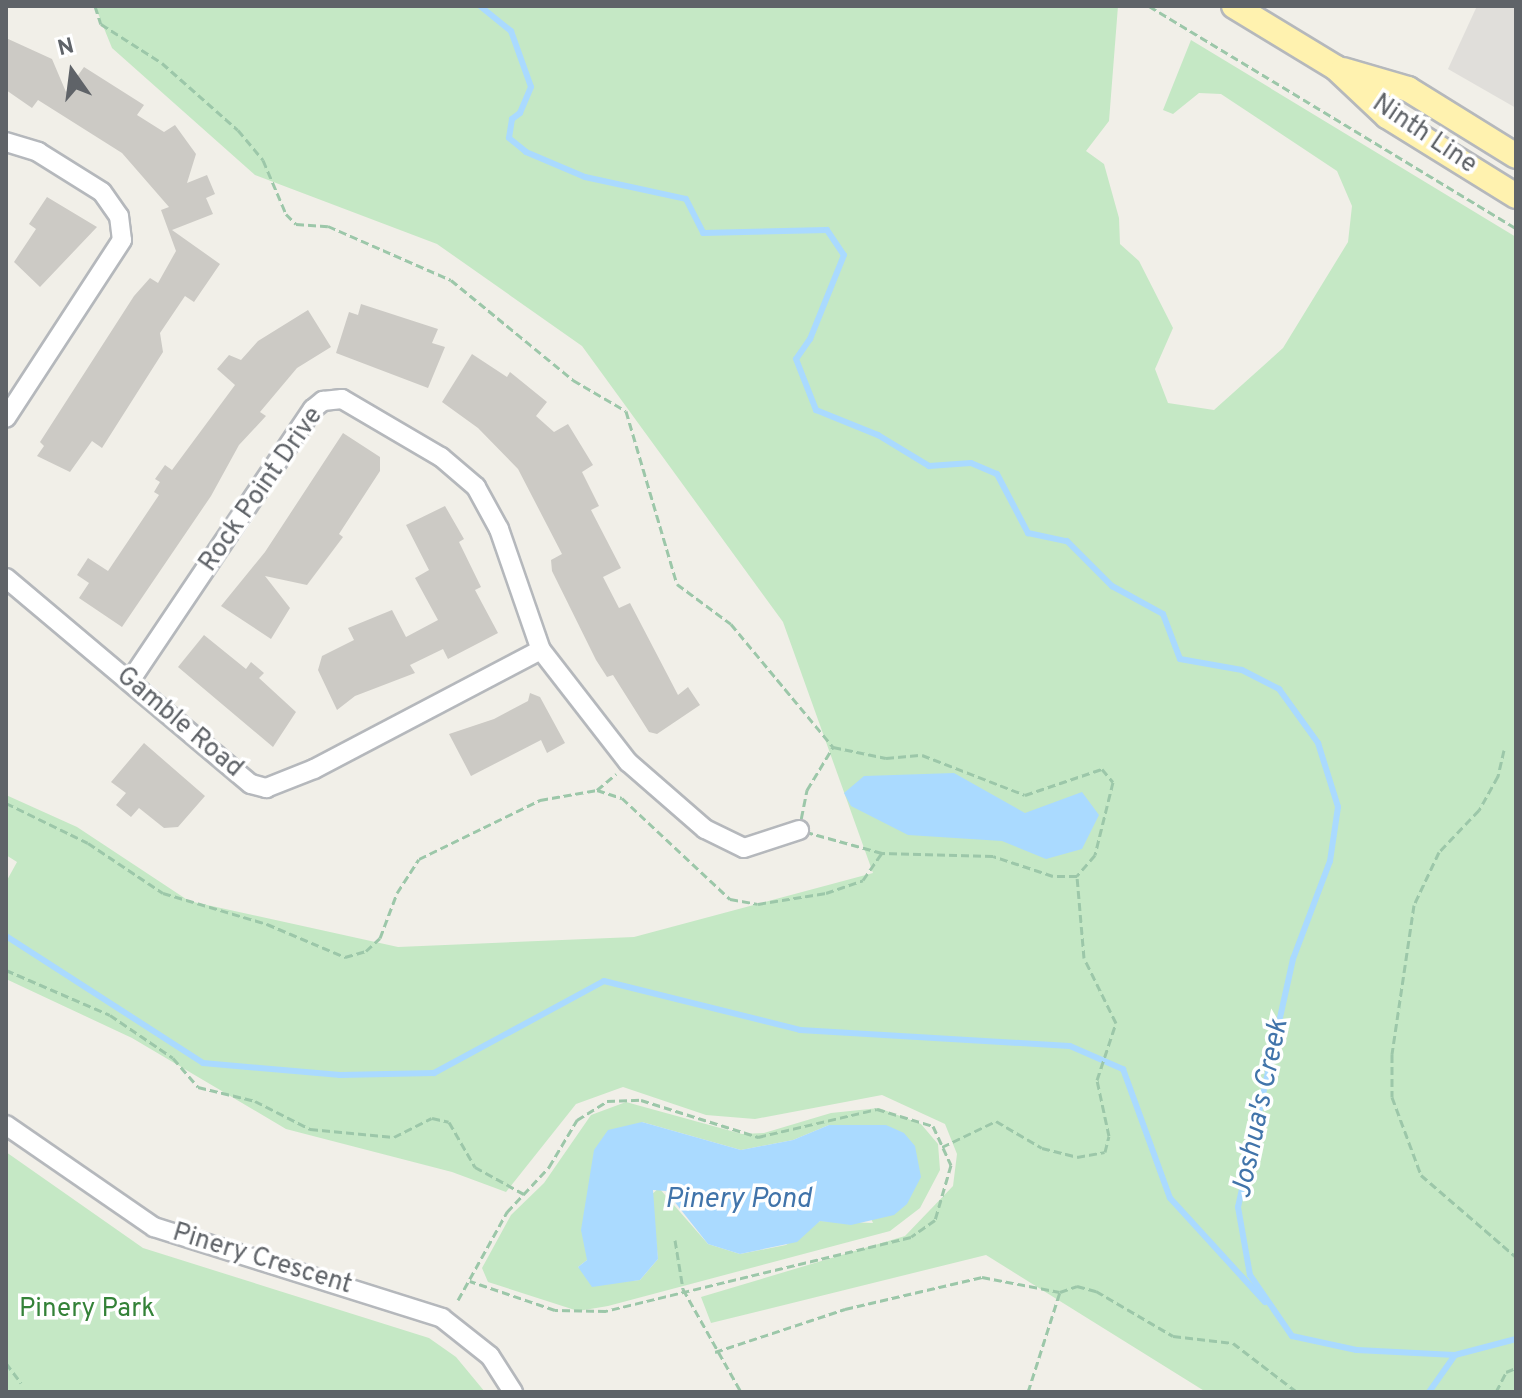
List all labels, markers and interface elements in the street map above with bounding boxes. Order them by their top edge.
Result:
north arrow [32,32,112,112]
text: N [55,33,77,63]
street label: Ninth Line [1366,89,1482,181]
street label: Rock Point Drive [194,402,330,578]
street label: Gamble Road [109,661,249,785]
water label: Joshua's Creek [1226,1016,1296,1202]
water label: Pinery Pond [665,1183,811,1217]
street label: Pinery Crescent [169,1218,355,1302]
park label: Pinery Park [19,1294,155,1326]

